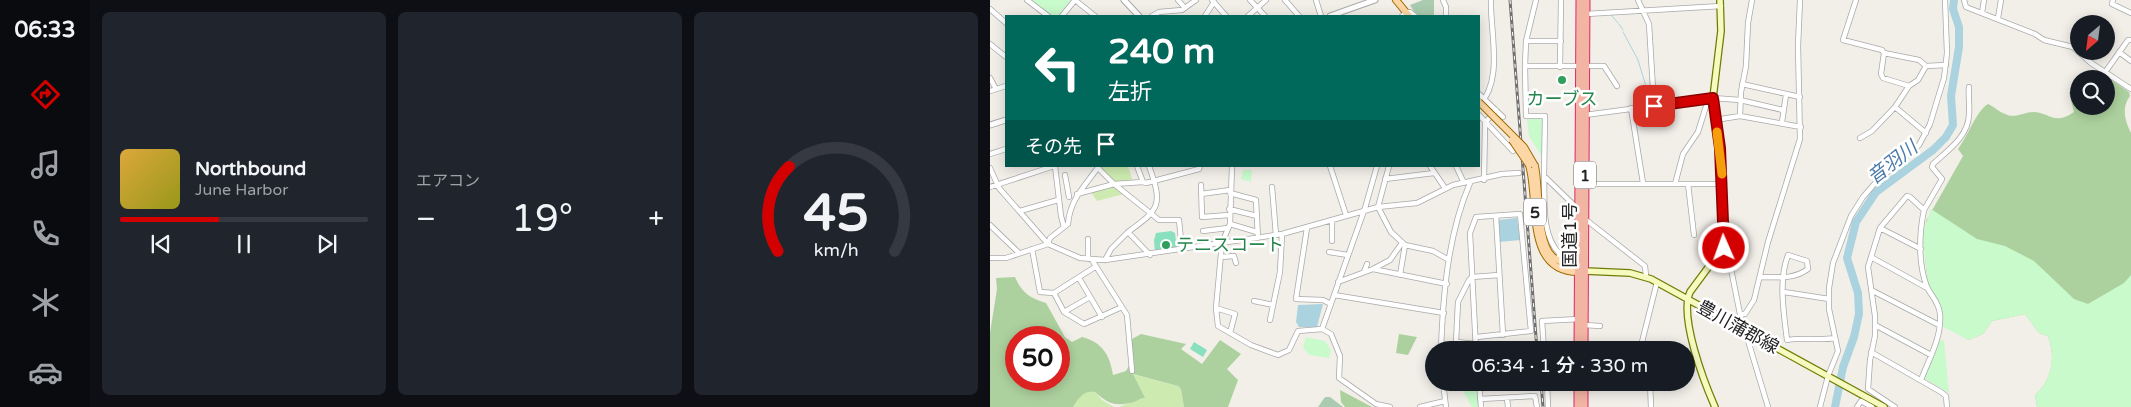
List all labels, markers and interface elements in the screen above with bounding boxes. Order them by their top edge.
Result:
north arrow [2070,15,2115,60]
map controls [2070,15,2115,115]
text: 06:33 [15,17,75,43]
text: 240 m [1108,31,1215,73]
icon: left [1025,35,1090,100]
button: search [2070,70,2115,115]
marker: カーブス [1556,74,1568,86]
icon: directions [28,77,63,112]
text: 左折 [1108,79,1152,105]
pin [1633,85,1675,127]
place label: カーブス [1527,88,1597,110]
icon: arrive [1640,92,1668,120]
icon: arrive [1092,130,1120,158]
water label: 音羽川 [1863,135,1923,189]
text: その先 [1025,136,1082,158]
icon: music [28,147,63,182]
text: Northbound [195,158,306,180]
road number: 1 [1574,162,1596,188]
text: エアコン [416,171,480,191]
text: June Harbor [195,180,288,200]
text: 45 [803,182,869,245]
text: 19° [511,196,573,242]
road number: 5 [1524,198,1546,226]
text: − [416,202,436,236]
text: + [648,202,664,236]
street label: 国道1号 [1559,202,1581,268]
icon: phone [28,216,63,251]
position arrow [1697,221,1749,273]
icon: previous [147,230,175,258]
icon: pause [230,230,258,258]
icon: next [313,230,341,258]
place label: テニスコート [1176,234,1284,256]
marker: テニスコート [1160,239,1172,251]
text: km/h [814,240,858,261]
icon: climate [28,285,63,320]
street label: 豊川蒲郡線 [1693,296,1783,358]
speed limit sign: 50 [1005,326,1070,391]
icon: car [28,355,63,390]
text: 06:34 · 1 分 · 330 m [1472,355,1648,377]

